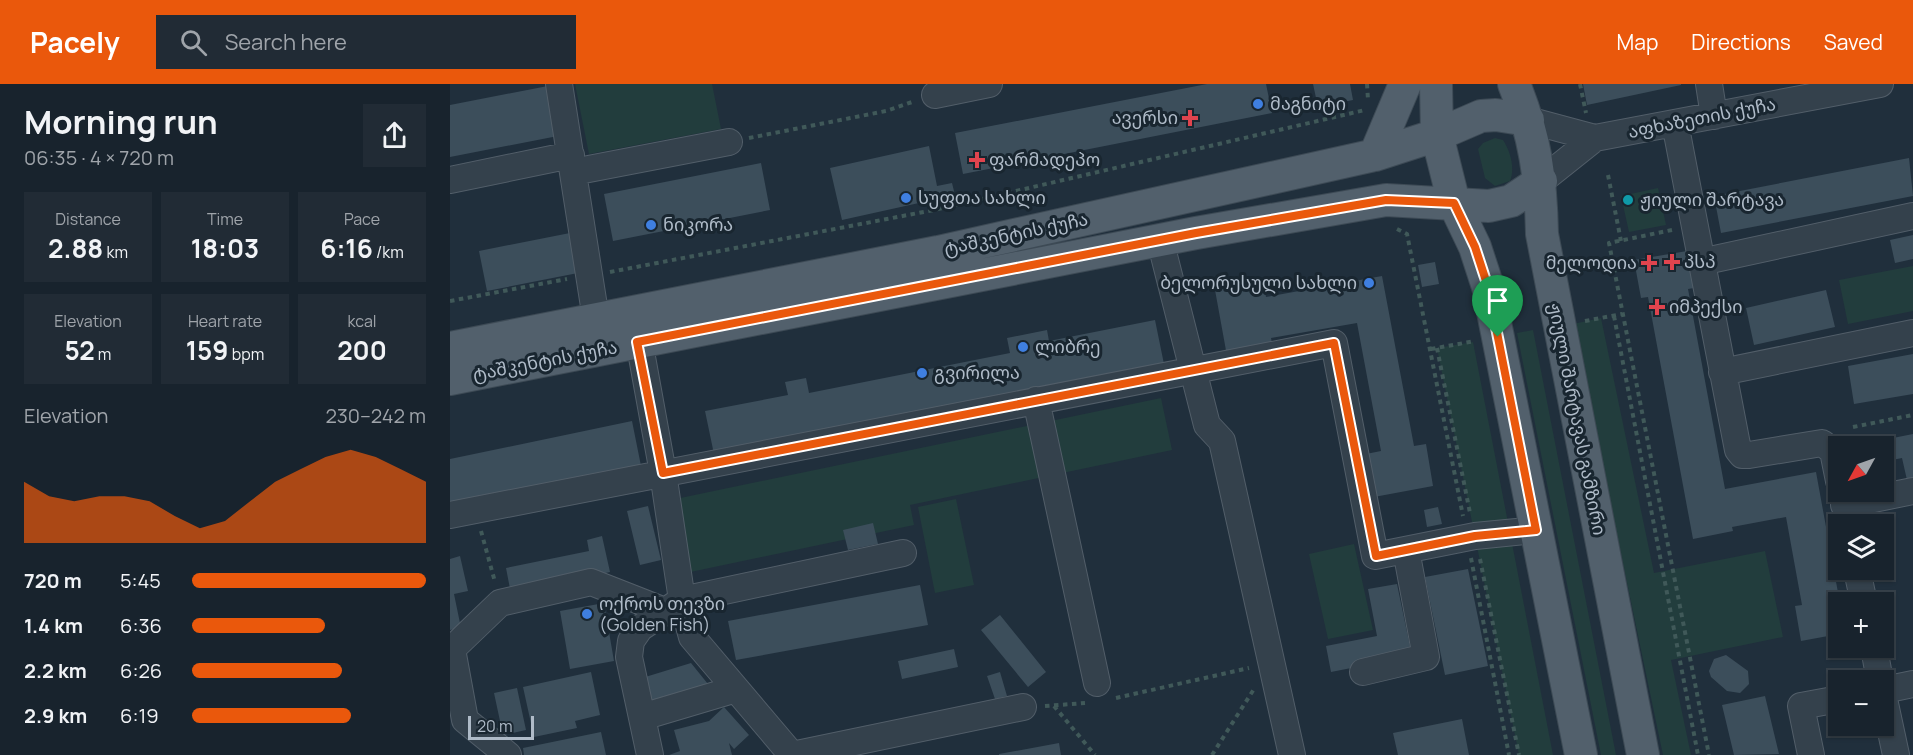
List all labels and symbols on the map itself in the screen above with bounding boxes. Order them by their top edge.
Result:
place label: მაგნიტი [1270,91,1346,115]
street label: აფხაზეთის ქუჩა [1626,91,1778,143]
marker: მაგნიტი [1251,97,1265,111]
place label: ავერსი [1112,105,1178,129]
marker: ავერსი [1183,111,1197,125]
place label: ფარმადეპო [989,147,1100,171]
marker: ფარმადეპო [970,153,984,167]
place label: სუფთა სახლი [918,185,1046,209]
place label: ჟიული შარტავა [1640,187,1784,211]
marker: სუფთა სახლი [899,191,913,205]
marker: ჟიული შარტავა [1621,193,1635,207]
street label: ტაშკენტის ქუჩა [942,206,1090,260]
place label: ნიკორა [663,212,733,236]
marker: ნიკორა [644,218,658,232]
place label: პსპ [1684,249,1716,273]
place label: მელოდია [1546,250,1637,274]
marker: პსპ [1665,255,1679,269]
marker: მელოდია [1642,256,1656,270]
place label: ბელორუსული სახლი [1160,270,1357,294]
pin [1472,275,1523,337]
marker: ბელორუსული სახლი [1362,276,1376,290]
place label: იმპექსი [1669,294,1743,318]
marker: იმპექსი [1650,300,1664,314]
street label: ჟიული შარტავას გამზირი [1544,301,1612,537]
street label: ტაშკენტის ქუჩა [470,334,619,386]
place label: ლიბრე [1035,334,1101,358]
marker: ლიბრე [1016,340,1030,354]
place label: გვირილა [934,360,1020,384]
marker: გვირილა [915,366,929,380]
north arrow [1828,436,1894,502]
place label: ოქროს თევზი (Golden Fish) [599,591,725,636]
marker: ოქროს თევზი (Golden Fish) [580,607,594,621]
scale bar [468,713,534,740]

